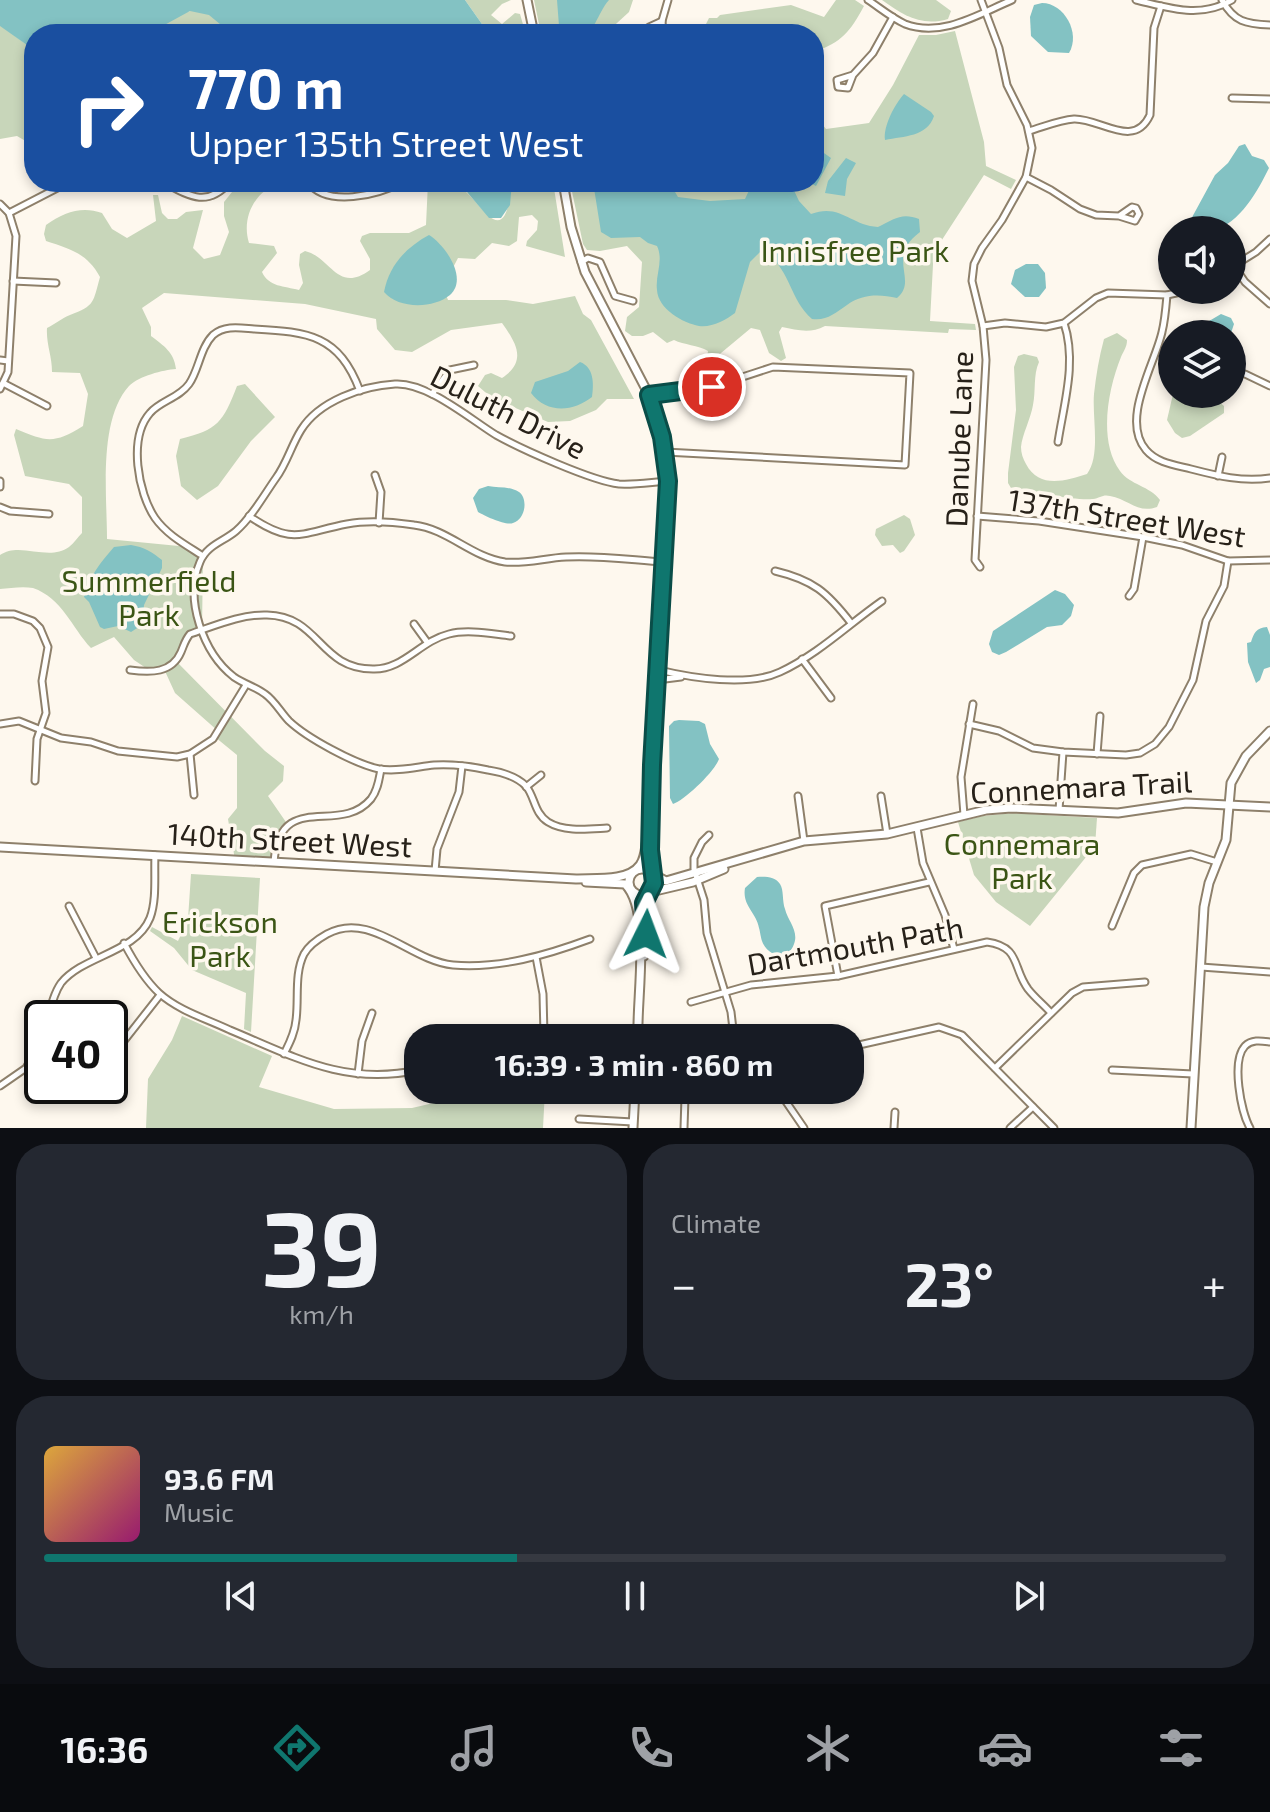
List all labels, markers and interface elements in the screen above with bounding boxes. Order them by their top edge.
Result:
text: 770 m [188,53,344,120]
icon: right [56,56,160,160]
text: Upper 135th Street West [188,121,584,164]
map controls [1158,216,1246,408]
button: sound [1158,216,1246,304]
park label: Innisfree Park [761,232,949,268]
button: layers [1158,320,1246,408]
street label: Danube Lane [937,350,979,528]
pin [678,353,746,421]
street label: Duluth Drive [425,356,593,466]
icon: arrive [690,365,734,409]
street label: 137th Street West [1006,480,1248,554]
park label: Summerfield Park [61,562,237,632]
street label: Connemara Trail [969,762,1193,810]
street label: 140th Street West [167,815,413,863]
park label: Connemara Park [944,825,1100,895]
position arrow [604,892,688,976]
park label: Erickson Park [162,903,278,973]
street label: Dartmouth Path [744,908,966,982]
speed limit sign: 40 [24,1000,128,1104]
text: 16:39 · 3 min · 860 m [495,1046,773,1082]
text: 39 [261,1183,382,1308]
text: Climate [671,1207,761,1238]
text: 23° [904,1247,994,1319]
text: − [671,1257,697,1310]
text: + [1202,1257,1226,1310]
text: km/h [289,1298,354,1329]
text: 93.6 FM [164,1460,274,1496]
text: Music [164,1496,234,1527]
icon: previous [219,1574,263,1618]
icon: pause [613,1574,657,1618]
icon: next [1007,1574,1051,1618]
icon: directions [269,1720,325,1776]
icon: music [446,1720,502,1776]
icon: phone [623,1720,679,1776]
icon: climate [800,1720,856,1776]
icon: car [977,1720,1033,1776]
icon: filters [1153,1720,1209,1776]
text: 16:36 [60,1727,148,1770]

